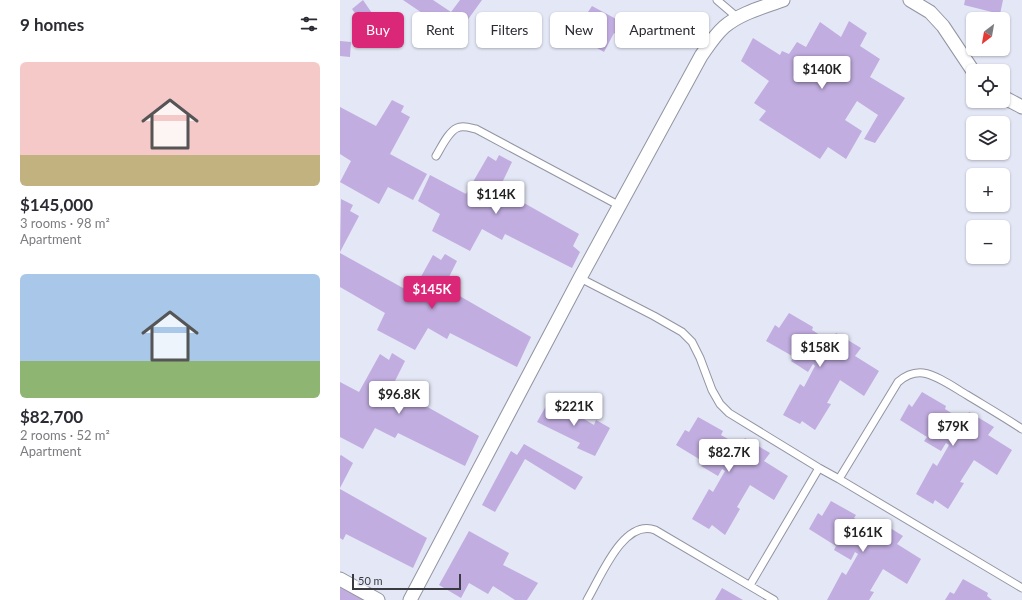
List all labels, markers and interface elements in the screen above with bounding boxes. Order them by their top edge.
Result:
chip: Buy [352,12,404,48]
chip: Rent [412,12,468,48]
chip: Filters [476,12,542,48]
chip: New [550,12,607,48]
chip: Apartment [615,12,709,48]
north arrow [966,12,1010,56]
map controls [966,12,1010,264]
icon: filters [298,13,320,35]
text: 9 homes [20,14,84,35]
pin: $140K [794,56,850,90]
text: $140K [802,61,842,77]
button: locate [966,64,1010,108]
icon: home [134,88,206,160]
button: layers [966,116,1010,160]
button: + [966,168,1010,212]
pin: $114K [468,181,524,215]
text: $114K [476,186,516,202]
text: $145,000 [20,194,93,215]
text: 3 rooms · 98 m² [20,215,110,231]
button: − [966,220,1010,264]
text: Apartment [20,231,81,247]
pin: $145K [404,276,460,310]
text: $145K [412,281,452,297]
icon: home [134,300,206,372]
pin: $158K [792,334,848,368]
text: $158K [800,339,840,355]
pin: $96.8K [366,381,432,415]
text: $96.8K [378,386,420,402]
pin: $221K [546,393,602,427]
text: $221K [554,398,594,414]
text: $82,700 [20,406,83,427]
pin: $79K [929,413,977,447]
text: $79K [937,418,969,434]
text: 2 rooms · 52 m² [20,427,110,443]
pin: $82.7K [696,439,762,473]
text: Apartment [20,443,81,459]
text: $82.7K [708,444,750,460]
pin: $161K [835,519,891,553]
text: $161K [843,524,883,540]
scale bar [352,572,461,591]
text: 50 m [358,574,383,587]

